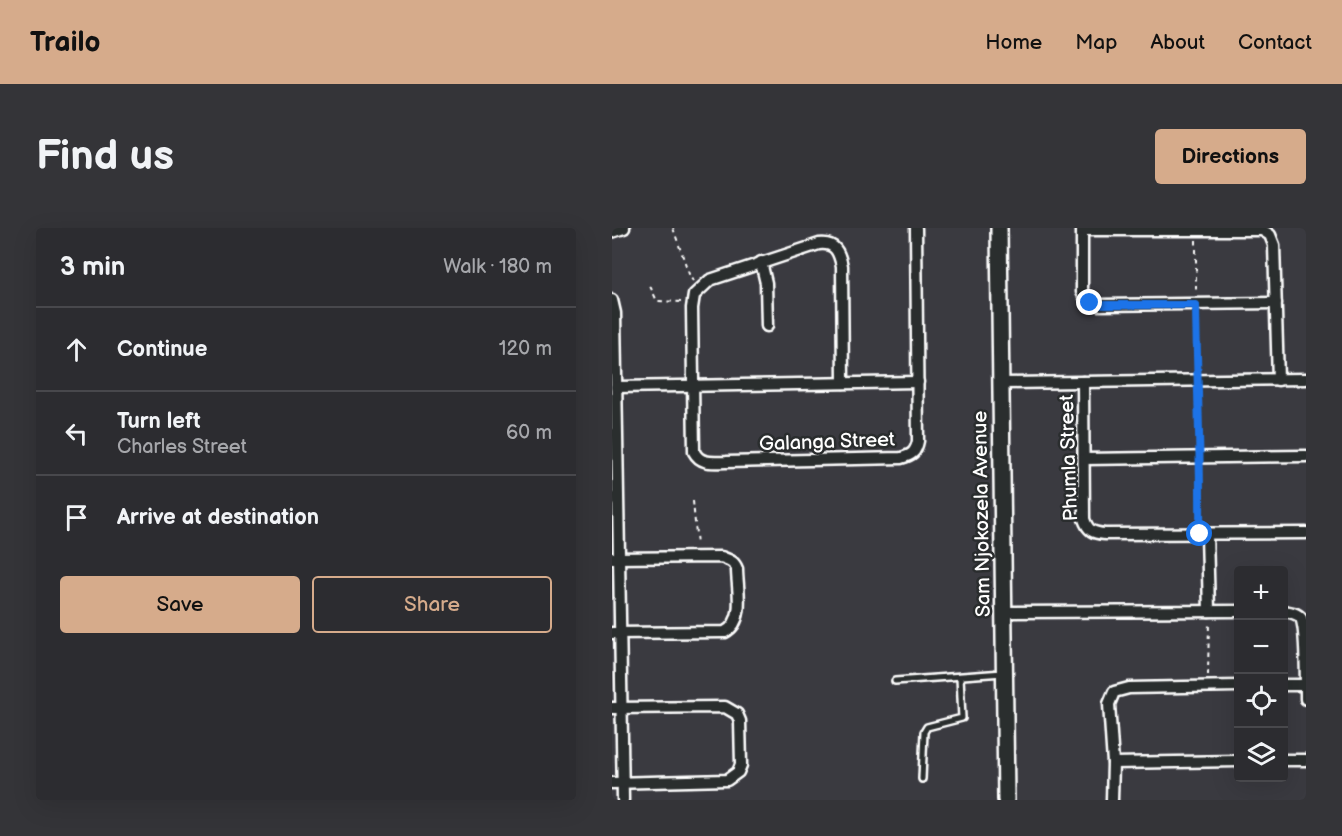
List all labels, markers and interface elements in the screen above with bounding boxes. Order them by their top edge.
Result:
text: Trailo [30,26,101,59]
text: Home [985,30,1042,55]
text: Map [1075,30,1117,55]
text: About [1150,30,1205,55]
text: Contact [1238,30,1312,55]
button: Directions [1155,129,1306,184]
text: Find us [36,131,174,182]
text: 3 min [60,252,125,283]
text: Walk · 180 m [443,255,552,279]
route end [1076,289,1102,315]
icon: ahead [60,333,93,366]
text: Continue [117,336,207,363]
text: 120 m [499,337,552,361]
street label: Phumla Street [1055,394,1083,522]
text: Turn left [117,408,201,435]
street label: Sam Njokozela Avenue [968,410,996,617]
icon: left [60,417,93,450]
text: 60 m [506,421,552,445]
street label: Galanga Street [759,428,895,456]
text: Charles Street [117,435,247,459]
icon: arrive [60,501,93,534]
text: Arrive at destination [117,504,319,531]
route start [1186,520,1212,546]
map controls [1234,566,1288,782]
button: + [1234,566,1288,620]
button: Save [60,576,300,633]
button: Share [312,576,552,633]
button: − [1234,620,1288,674]
button: locate [1234,674,1288,728]
button: layers [1234,728,1288,782]

